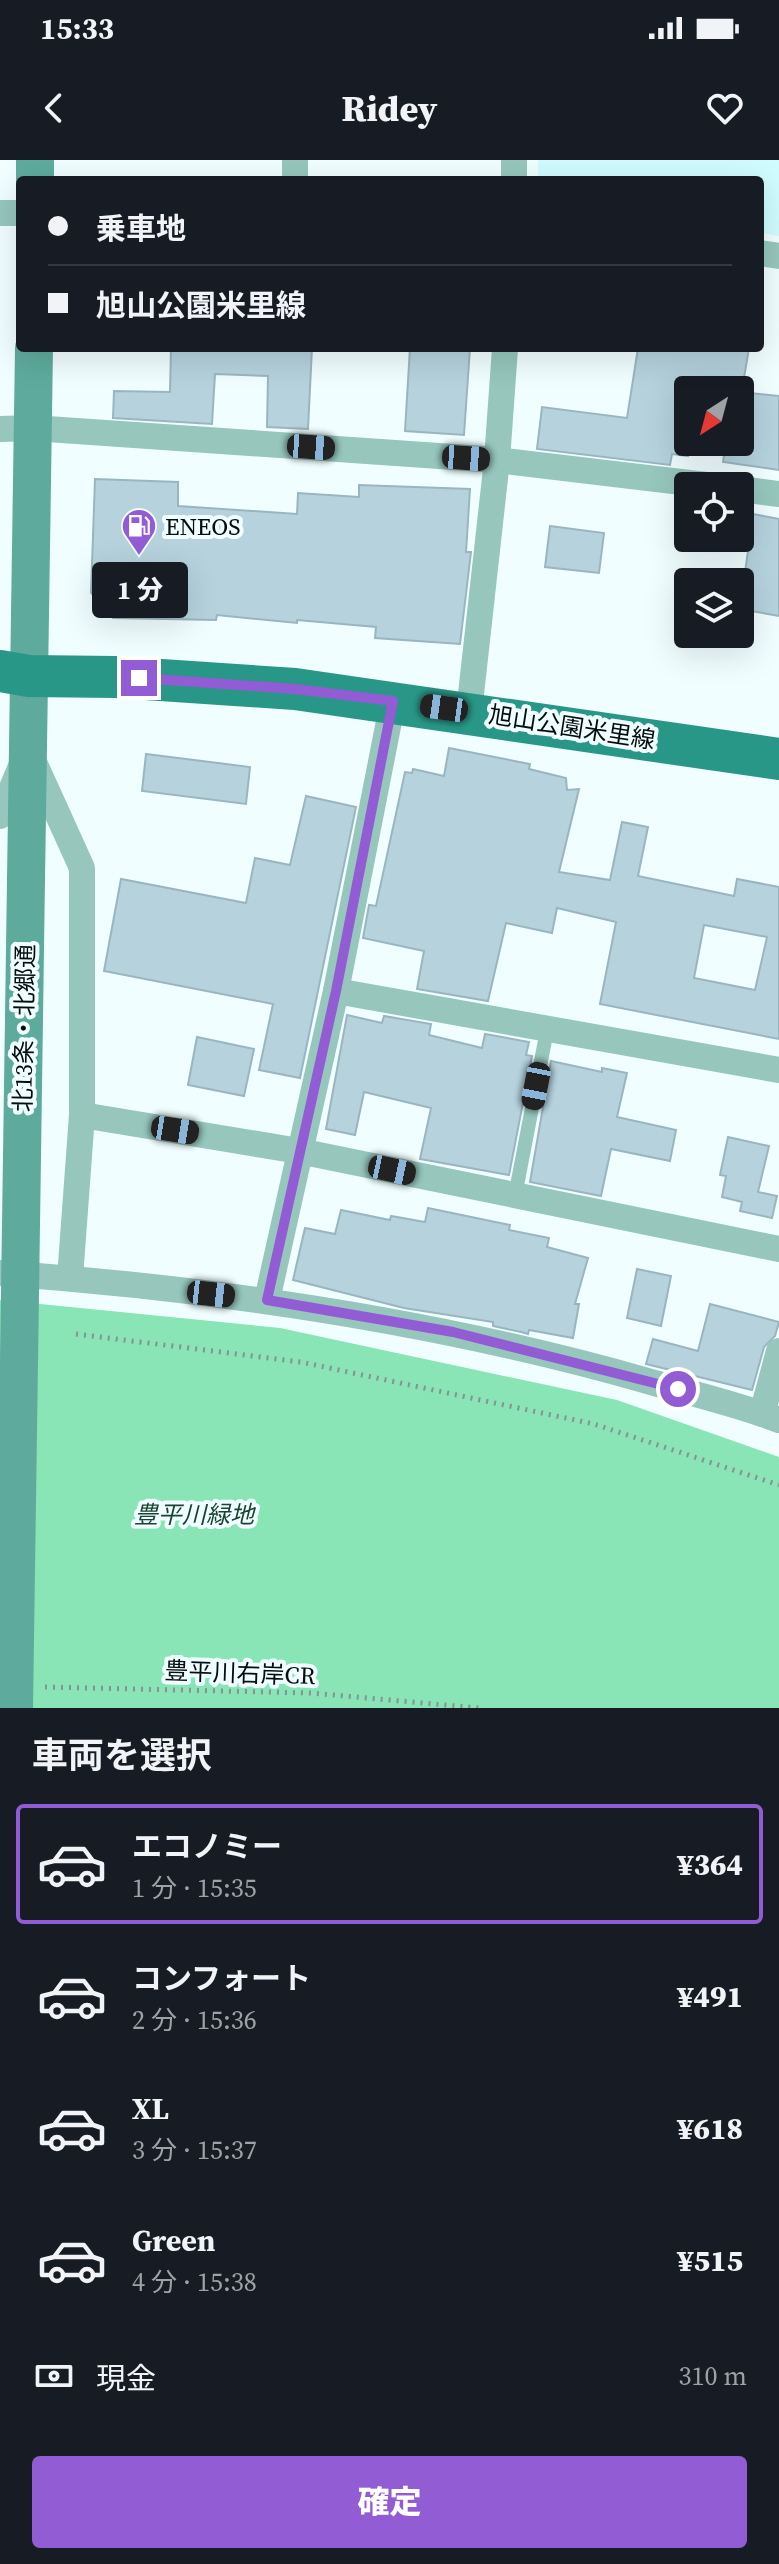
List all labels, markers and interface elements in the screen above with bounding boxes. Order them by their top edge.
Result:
text: 15:33 [40,8,114,49]
text: Ridey [342,84,437,133]
icon: back [32,86,76,130]
icon: heart [703,86,747,130]
text: 乗車地 [96,208,186,249]
text: 旭山公園米里線 [96,285,306,326]
north arrow [674,376,754,456]
map controls [674,376,754,648]
car [286,433,336,461]
car [441,444,491,472]
button: locate [674,472,754,552]
fuel station icon: ENEOS [120,507,158,557]
place label: ENEOS [165,510,241,543]
callout: 1 分 [91,562,187,618]
button: layers [674,568,754,648]
text: 1 分 [117,572,163,608]
route end [121,660,157,696]
car [419,693,469,723]
street label: 旭山公園米里線 [486,698,658,756]
street label: 北13条・北郷通 [6,944,42,1112]
car [520,1060,552,1112]
car [149,1114,201,1146]
car [366,1153,418,1187]
car [186,1280,236,1308]
route start [660,1371,696,1407]
park label: 豊平川緑地 [134,1498,257,1531]
street label: 豊平川右岸CR [164,1654,316,1692]
text: 車両を選択 [32,1731,212,1780]
text: エコノミー [132,1826,282,1867]
icon: car [36,1828,108,1900]
text: ¥364 [677,1844,743,1885]
text: 1 分 · 15:35 [132,1870,257,1906]
text: コンフォート [132,1958,311,1999]
icon: car [36,1960,108,2032]
text: ¥491 [677,1976,743,2017]
text: 2 分 · 15:36 [132,2002,257,2038]
text: XL [132,2088,169,2129]
icon: car [36,2092,108,2164]
text: ¥618 [677,2108,743,2149]
text: 3 分 · 15:37 [132,2132,257,2168]
text: Green [132,2220,215,2261]
icon: car [36,2224,108,2296]
text: ¥515 [677,2240,743,2281]
text: 4 分 · 15:38 [132,2264,257,2300]
icon: cash [32,2354,76,2398]
text: 現金 [96,2358,156,2399]
text: 310 m [679,2358,747,2394]
button: 確定 [32,2456,747,2548]

